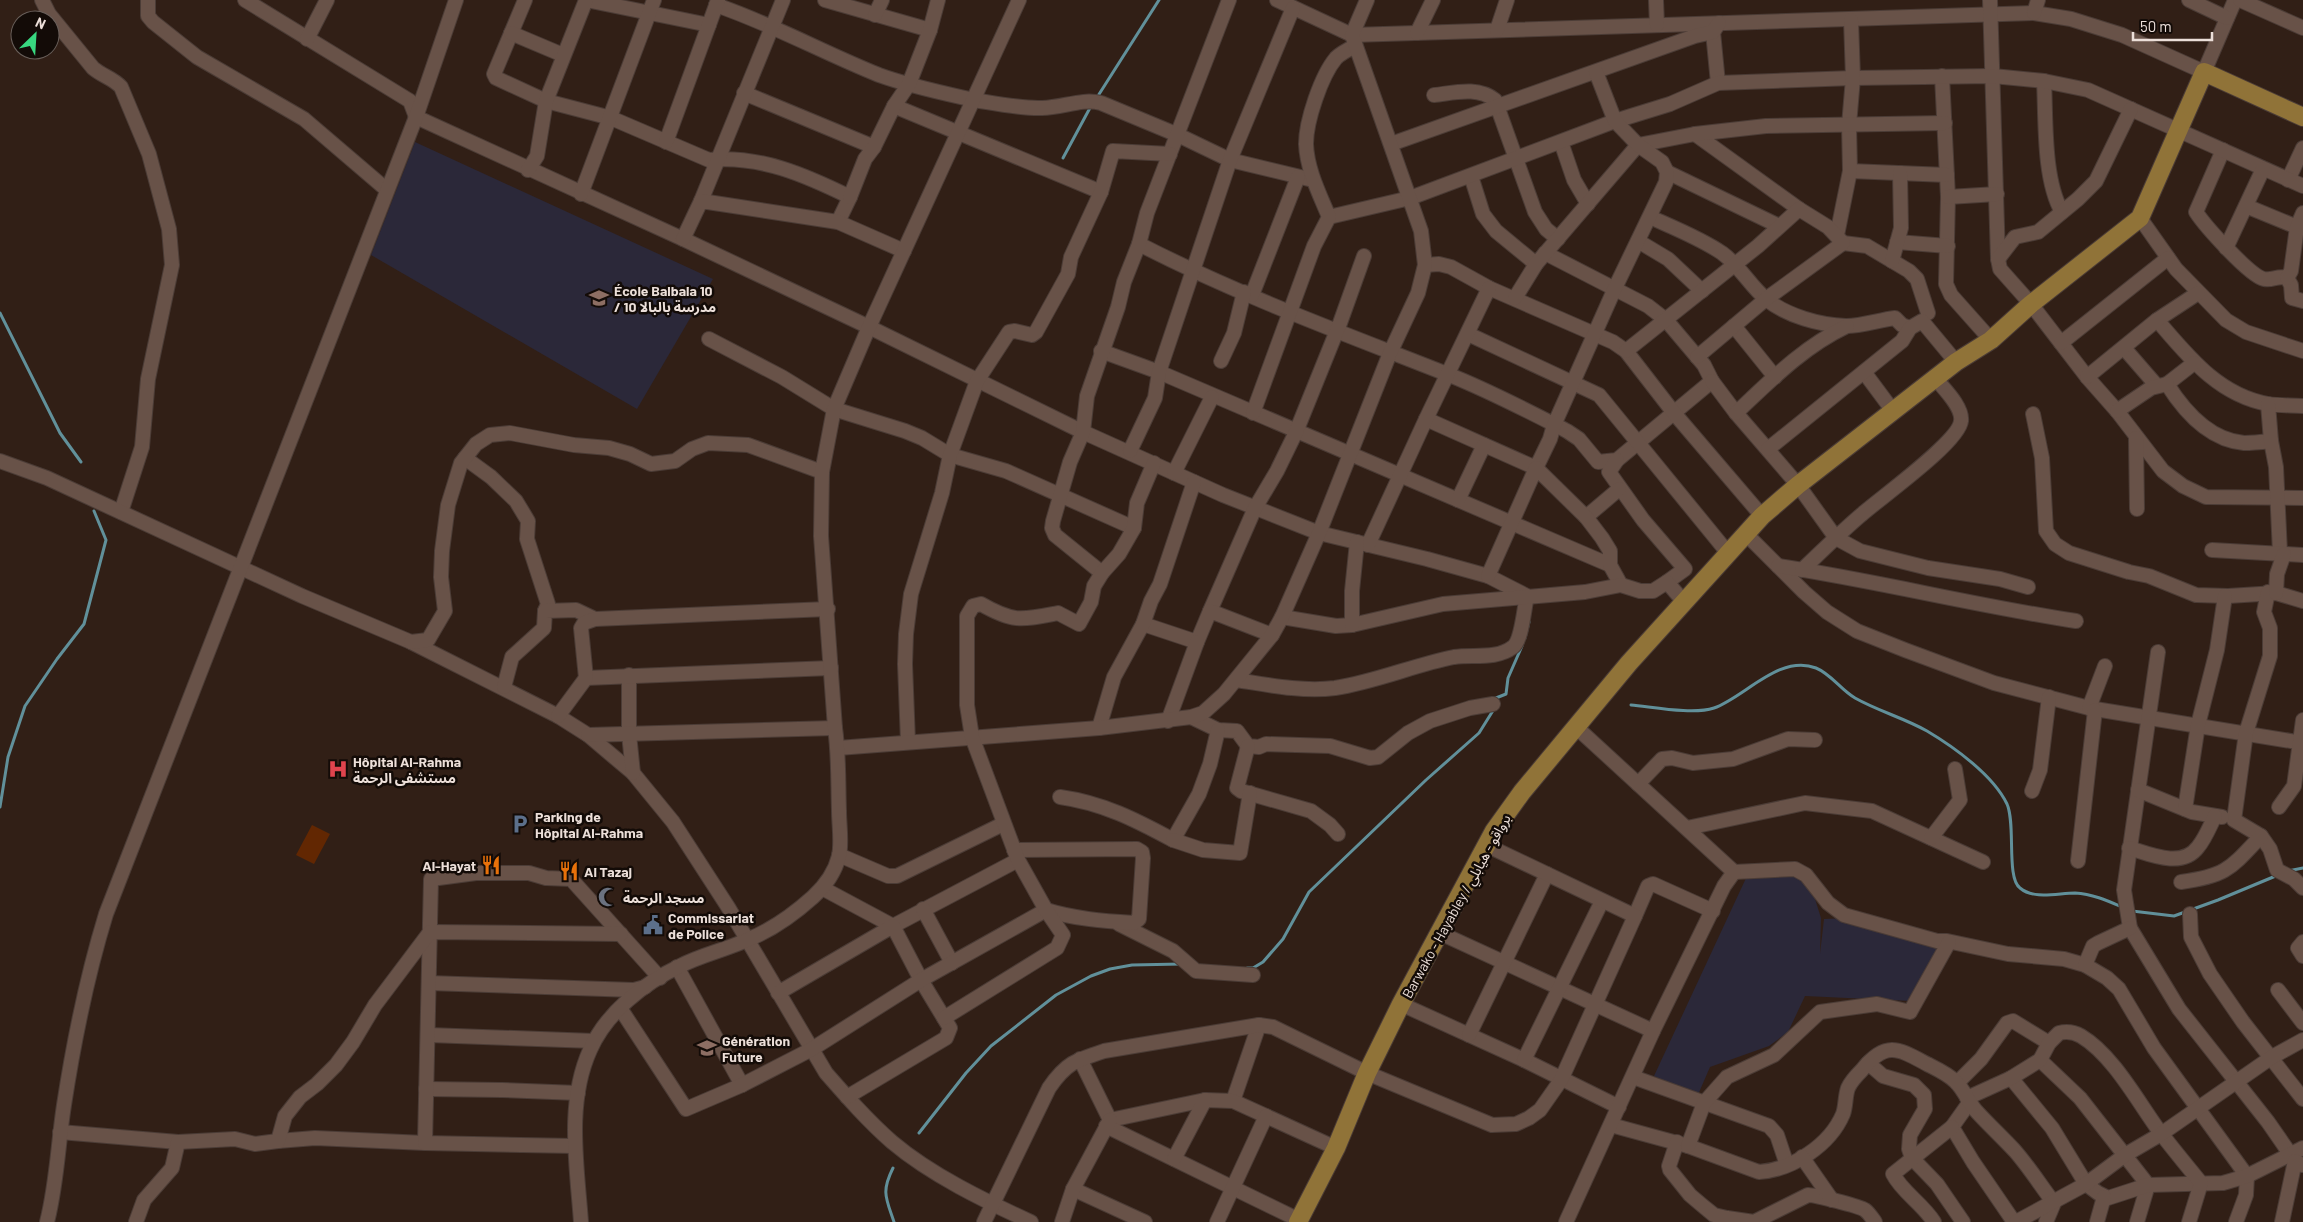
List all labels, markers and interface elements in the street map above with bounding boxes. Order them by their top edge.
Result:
north arrow [10,10,60,60]
scale bar [2133,10,2212,42]
text: N [33,13,49,32]
text: 50 m [2140,17,2172,35]
place label: École Balbala 10 / مدرسة بالبالا 10 [614,282,716,316]
school or university icon: École Balbala 10 / مدرسة بالبالا 10 [588,287,610,309]
place label: Hôpital Al-Rahma مستشفى الرحمة [353,753,461,787]
hospital icon: Hôpital Al-Rahma مستشفى الرحمة [327,758,349,780]
place label: Parking de Hôpital Al-Rahma [535,808,643,841]
street label: Barwako - Hayabley / برواقو - هيابلي [1398,811,1517,1003]
parking icon: Parking de Hôpital Al-Rahma [509,813,531,835]
restaurant icon: Al-Hayat [480,854,502,876]
place label: Al-Hayat [422,857,476,874]
restaurant icon: Al Tazaj [558,860,580,882]
place label: Al Tazaj [584,863,632,880]
mosque icon: مسجد الرحمة [597,886,619,908]
place label: مسجد الرحمة [623,889,704,907]
place label: Commissariat de Police [668,909,754,942]
public building icon: Commissariat de Police [642,914,664,936]
place label: Génération Future [722,1032,790,1065]
school or university icon: Génération Future [696,1037,718,1059]

